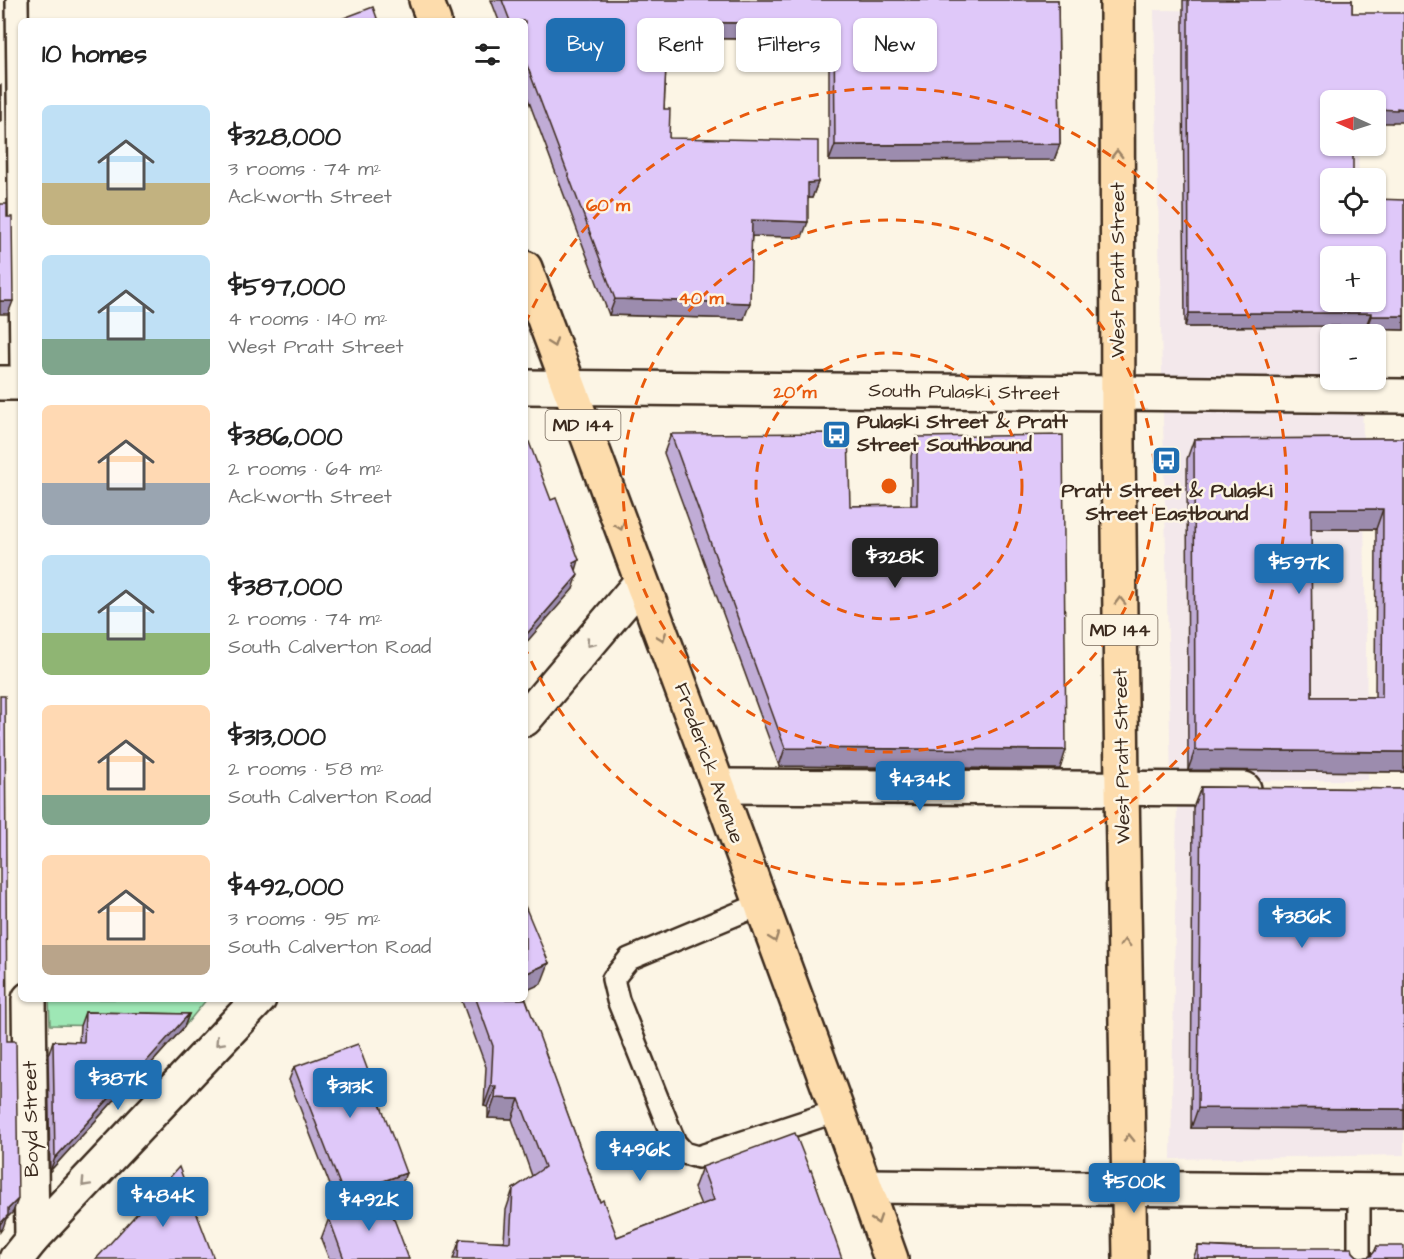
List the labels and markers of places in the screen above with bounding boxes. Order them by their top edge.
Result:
place label: Pulaski Street & Pratt Street Southbound [856,408,1069,459]
bus stop icon: Pulaski Street & Pratt Street Southbound [820,418,852,450]
bus stop icon: Pratt Street & Pulaski Street Eastbound [1151,445,1183,477]
centre of rings [879,476,899,496]
place label: Pratt Street & Pulaski Street Eastbound [1062,477,1273,528]
pin: $328K [853,538,937,589]
pin: $597K [1257,544,1341,595]
pin: $434K [878,761,962,812]
pin: $386K [1260,898,1344,949]
pin: $387K [76,1060,160,1111]
pin: $313K [308,1068,392,1119]
pin: $496K [598,1131,682,1182]
pin: $500K [1092,1163,1176,1214]
pin: $484K [121,1177,205,1228]
pin: $492K [327,1181,411,1232]

